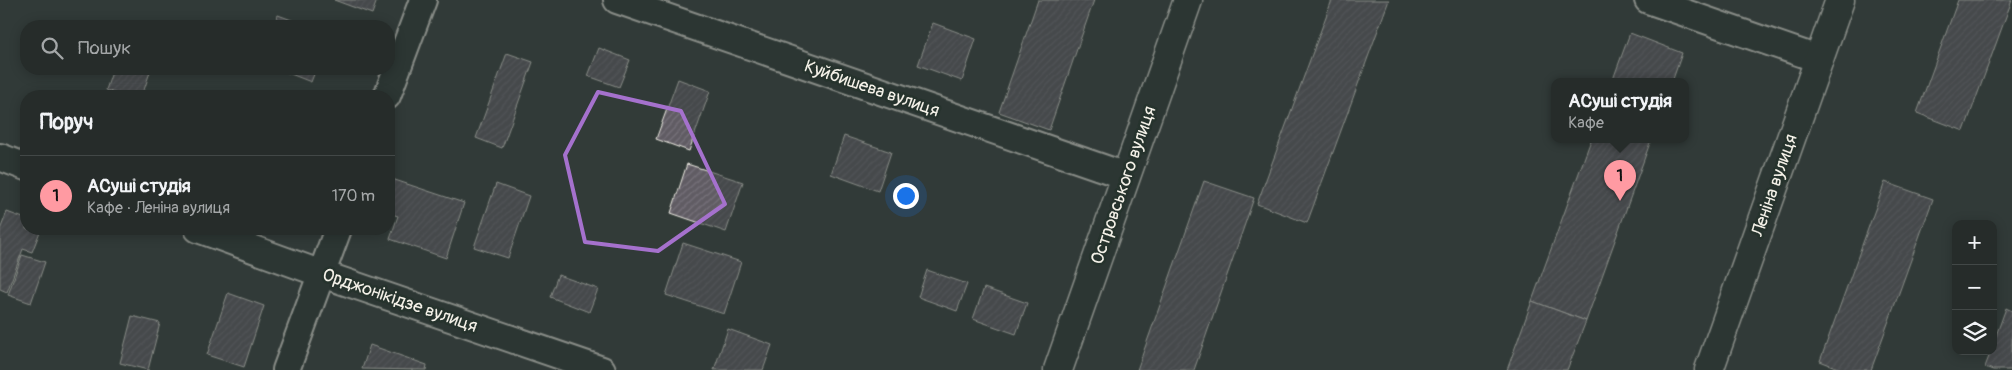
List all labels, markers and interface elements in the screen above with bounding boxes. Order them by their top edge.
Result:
search box [20,20,395,75]
icon: search [38,34,66,62]
text: Пошук [78,36,131,60]
street label: Куйбишева вулиця [801,55,942,122]
popup [1551,78,1689,143]
text: АСуші студія [1568,89,1672,113]
street label: Островського вулиця [1086,103,1161,267]
text: Поруч [40,109,93,136]
text: Кафе [1568,113,1604,133]
street label: Леніна вулиця [1746,131,1803,240]
pin: 1 [1604,160,1636,201]
text: АСуші студія [87,174,191,198]
your location [893,183,919,209]
text: 1 [53,186,59,206]
text: 170 m [332,186,375,206]
text: Кафе · Леніна вулиця [87,198,230,218]
map controls [1952,220,1997,355]
button: + [1952,220,1997,265]
street label: Орджонікідзе вулиця [319,263,480,338]
button: − [1952,265,1997,310]
button: layers [1952,310,1997,355]

